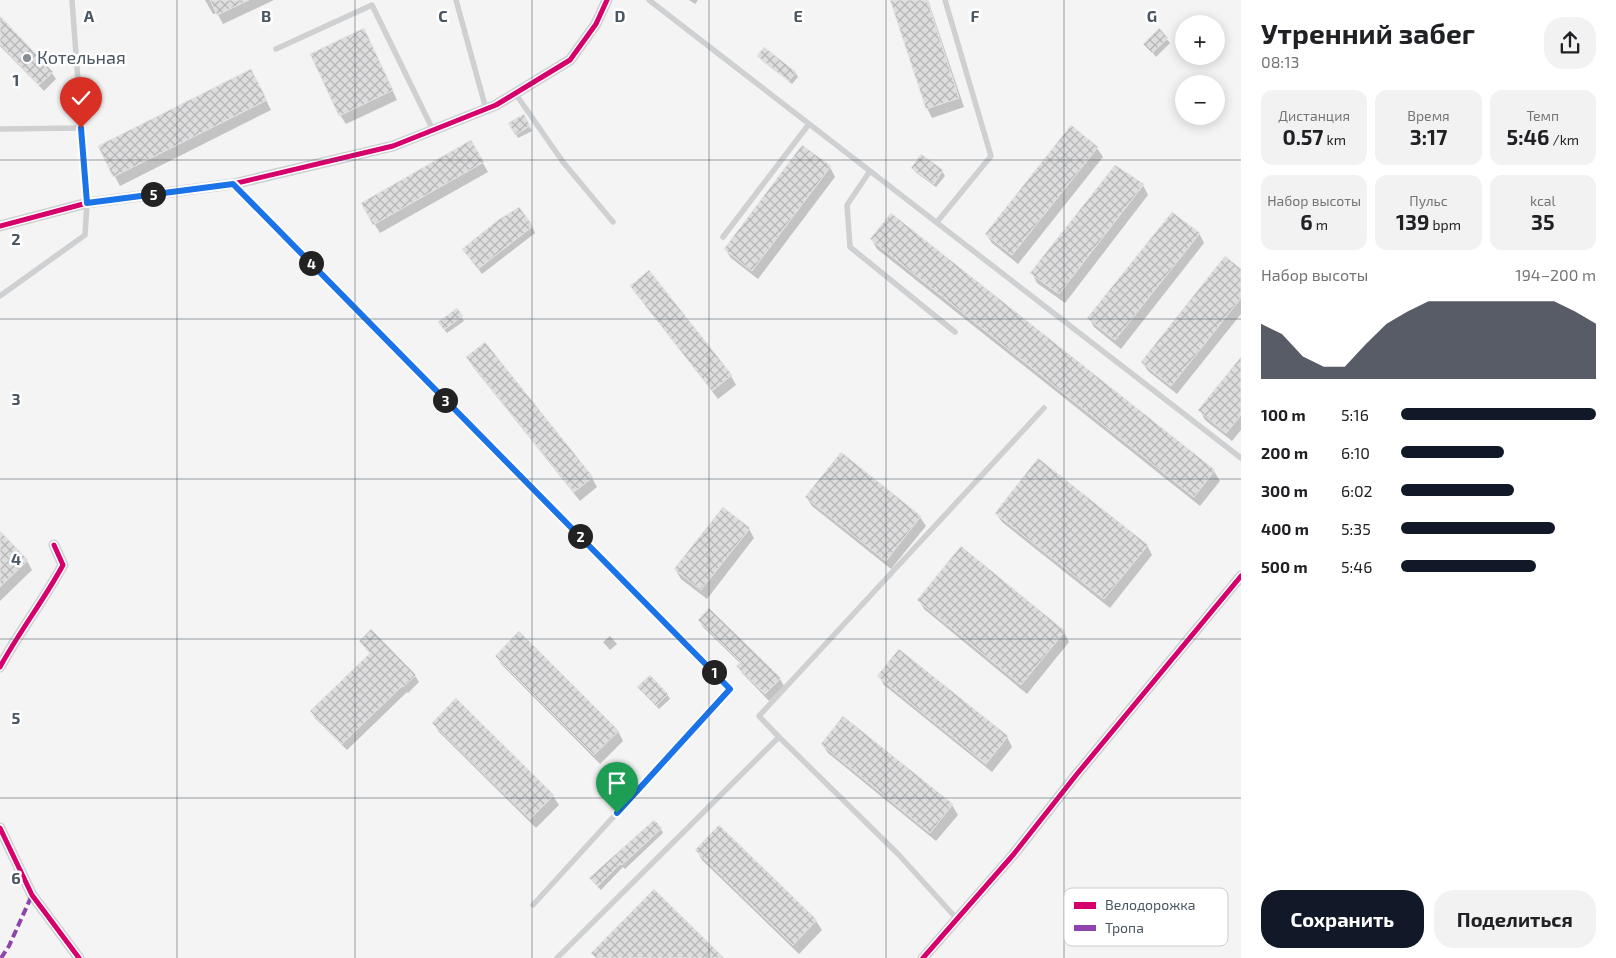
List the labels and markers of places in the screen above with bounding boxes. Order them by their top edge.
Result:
place label: Котельная [37,46,126,68]
marker: Котельная [21,52,33,64]
pin [60,77,102,128]
pin: 5 [140,182,166,206]
pin: 4 [298,250,324,276]
pin: 3 [432,388,458,412]
pin: 2 [568,524,592,548]
pin: 1 [702,660,726,684]
pin [596,762,638,813]

